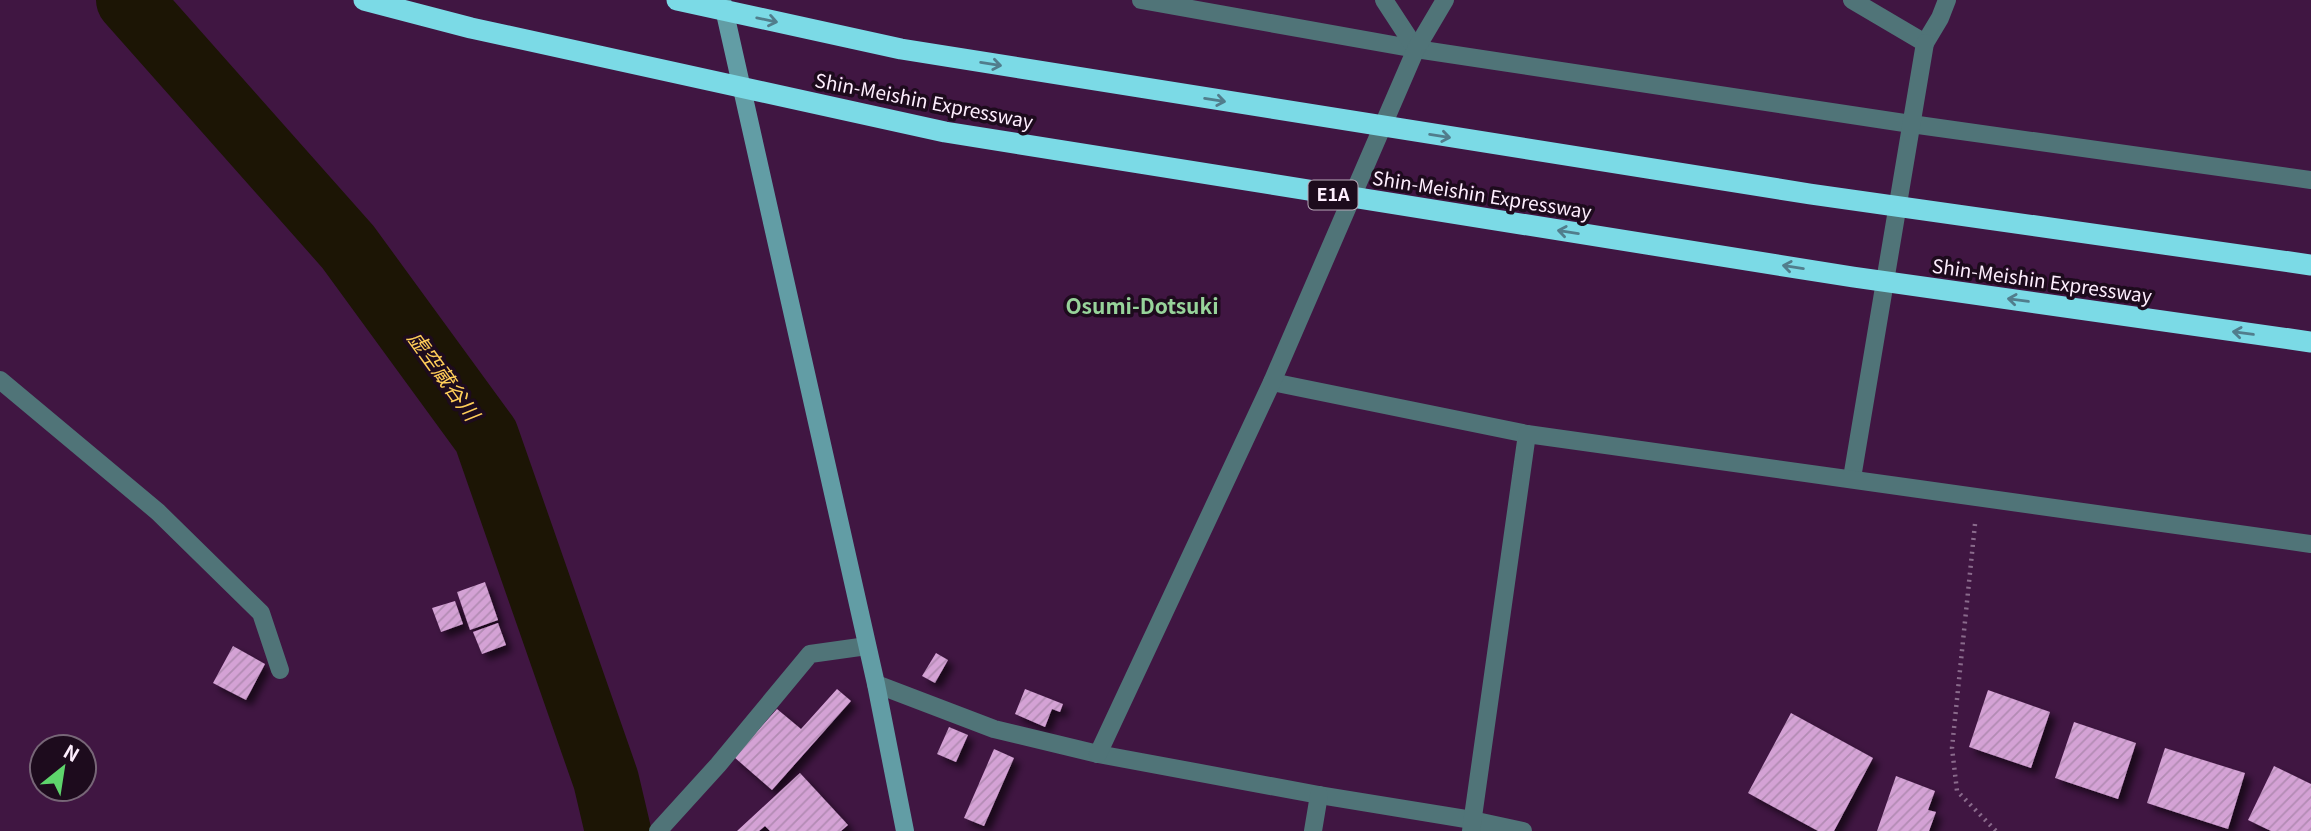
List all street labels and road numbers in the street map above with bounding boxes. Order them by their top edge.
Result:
street label: Shin-Meishin Expressway [813,65,1036,134]
street label: Shin-Meishin Expressway [1371,163,1594,224]
road number: E1A [1308,180,1358,210]
street label: Shin-Meishin Expressway [1931,251,2154,308]

